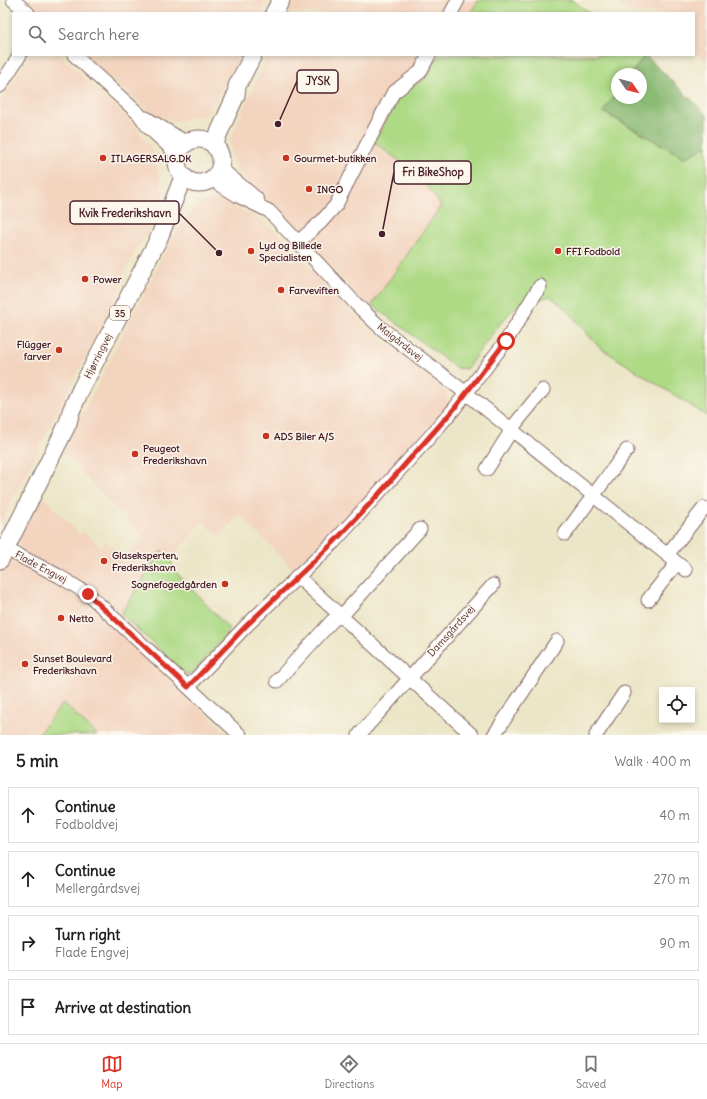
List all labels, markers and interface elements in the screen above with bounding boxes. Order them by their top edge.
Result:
search box [12,12,695,56]
icon: search [26,23,48,45]
text: Search here [58,25,139,44]
north arrow [611,68,647,104]
callout: JYSK [297,70,338,93]
text: JYSK [306,74,331,88]
place label: ITLAGERSALG.DK [111,152,192,165]
place label: Gourmet-butikken [294,152,377,165]
marker: ITLAGERSALG.DK [98,153,108,163]
marker: Gourmet-butikken [281,153,291,163]
callout: Fri BikeShop [394,161,471,184]
text: Fri BikeShop [402,165,464,180]
place label: INGO [317,183,343,196]
marker: INGO [304,184,314,194]
callout: Kvik Frederikshavn [70,201,179,224]
text: Kvik Frederikshavn [79,206,172,220]
place label: Lyd og Billede Specialisten [259,239,322,264]
place label: FFI Fodbold [566,245,620,258]
marker: Lyd og Billede Specialisten [246,246,256,256]
marker: FFI Fodbold [553,246,563,256]
place label: Power [93,273,123,286]
marker: Power [80,274,90,284]
place label: Farveviften [289,284,339,297]
marker: Farveviften [276,285,286,295]
road number: 35 [110,306,130,320]
street label: Maigårdsvej [375,320,425,364]
street label: Hjørringvej [81,331,115,381]
route start [497,332,515,350]
place label: Flügger farver [17,338,52,363]
marker: Flügger farver [54,345,64,355]
place label: ADS Biler A/S [274,430,334,443]
marker: ADS Biler A/S [261,431,271,441]
place label: Peugeot Frederikshavn [143,442,207,467]
marker: Peugeot Frederikshavn [130,449,140,459]
street label: Flade Engvej [13,548,69,586]
place label: Glaseksperten, Frederikshavn [112,549,178,574]
marker: Glaseksperten, Frederikshavn [99,556,109,566]
place label: Sognefogedgården [131,578,217,591]
marker: Sognefogedgården [220,579,230,589]
route end [79,585,97,603]
street label: Damsgårdsvej [425,603,477,659]
place label: Netto [69,612,94,625]
marker: Netto [56,613,66,623]
place label: Sunset Boulevard Frederikshavn [33,652,112,677]
marker: Sunset Boulevard Frederikshavn [20,659,30,669]
map controls [659,687,695,723]
button: locate [659,687,695,723]
text: 5 min [16,750,58,772]
text: Walk · 400 m [614,753,691,770]
text: Continue [55,797,116,816]
icon: ahead [17,804,39,826]
text: 40 m [659,807,690,824]
text: Fodboldvej [55,816,118,833]
text: Continue [55,861,116,880]
icon: ahead [17,868,39,890]
text: 270 m [653,871,690,888]
text: Mellergårdsvej [55,880,140,897]
text: Turn right [55,925,120,944]
icon: right [17,932,39,954]
text: 90 m [659,935,690,952]
text: Flade Engvej [55,944,129,961]
icon: arrive [17,996,39,1018]
text: Arrive at destination [55,998,191,1017]
tab: Map [101,1053,123,1091]
tab: Directions [325,1053,374,1091]
tab: Saved [576,1053,606,1091]

